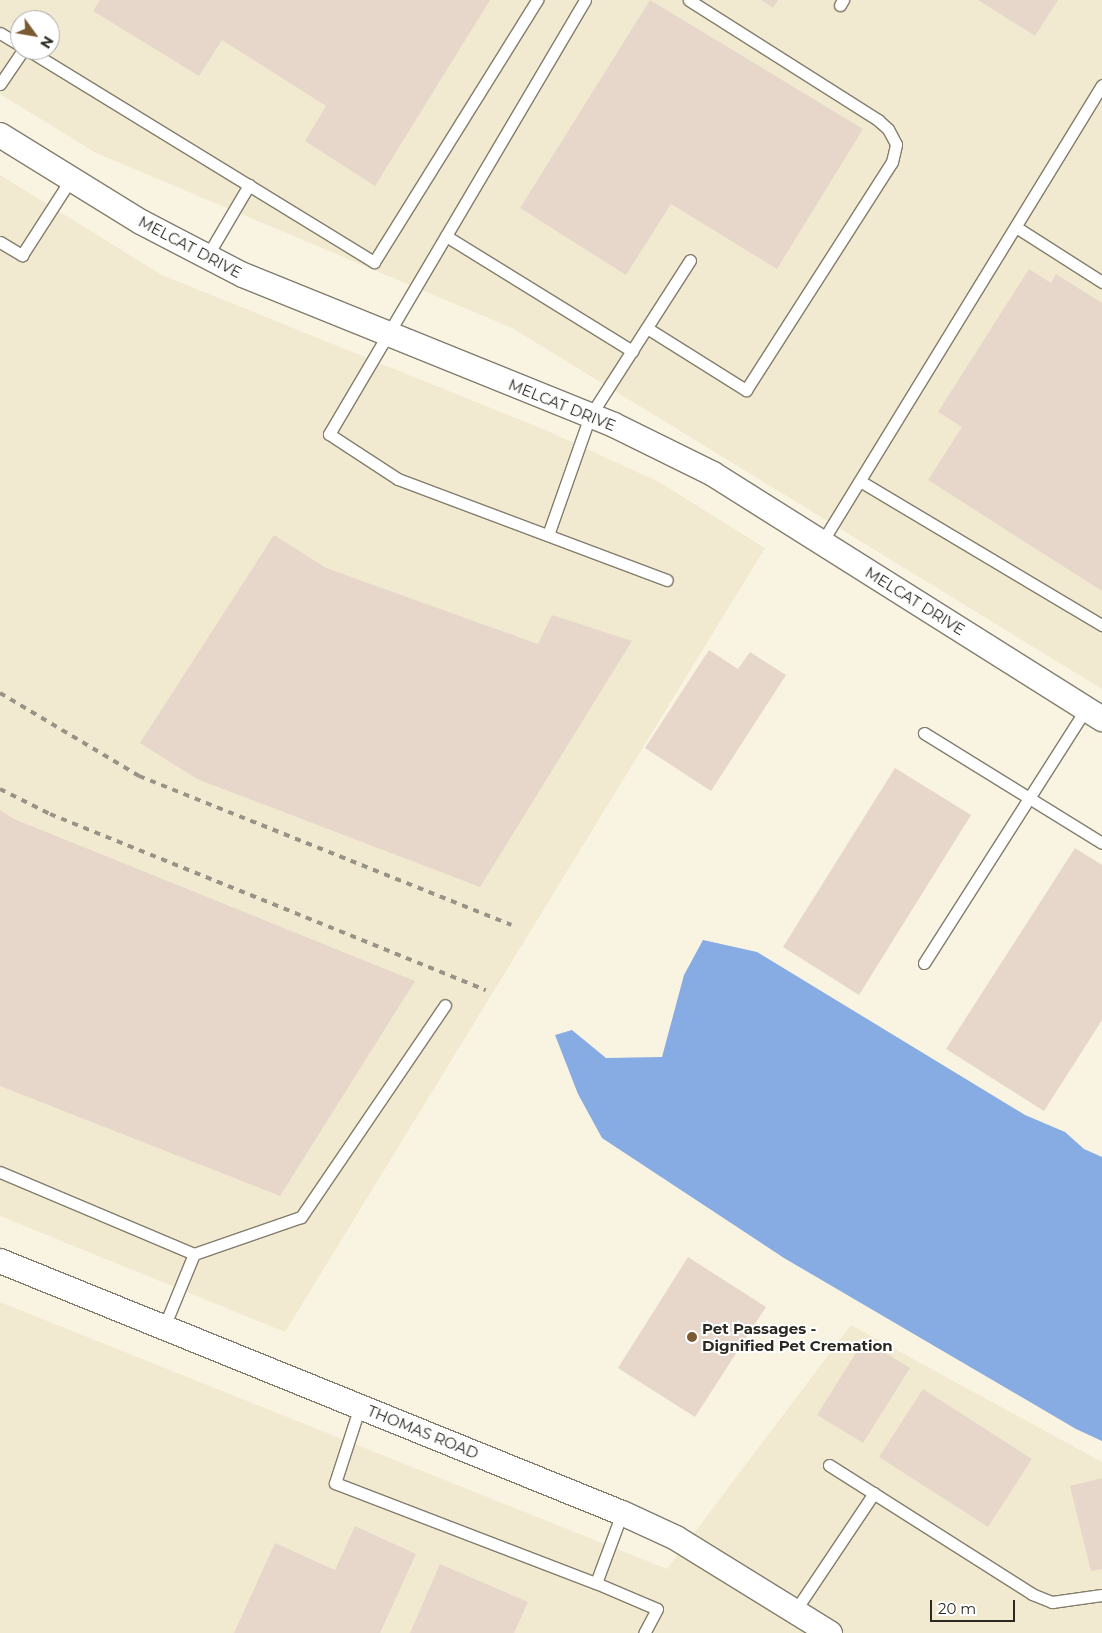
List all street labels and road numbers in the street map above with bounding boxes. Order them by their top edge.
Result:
street label: MELCAT DRIVE [135,212,245,282]
street label: MELCAT DRIVE [506,375,618,435]
street label: MELCAT DRIVE [862,563,968,639]
street label: THOMAS ROAD [365,1402,481,1462]

